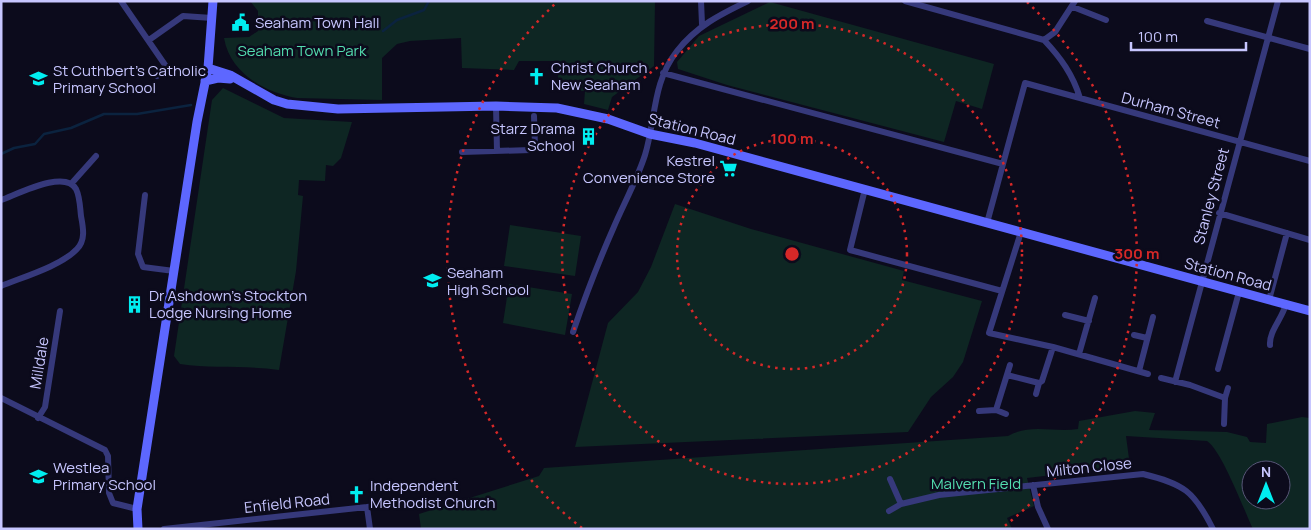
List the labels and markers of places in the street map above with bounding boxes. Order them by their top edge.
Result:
public building icon: Seaham Town Hall [231,12,251,32]
place label: Seaham Town Hall [255,12,380,33]
place label: Christ Church New Seaham [551,57,648,95]
place label: St Cuthbert's Catholic Primary School [53,60,206,98]
church icon: Christ Church New Seaham [527,66,547,86]
school or university icon: St Cuthbert's Catholic Primary School [29,69,49,89]
place label: Starz Drama School [490,118,575,156]
building icon: Starz Drama School [579,127,599,147]
place label: Kestrel Convenience Store [583,150,715,188]
supermarket icon: Kestrel Convenience Store [719,159,739,179]
centre of rings [783,245,801,263]
place label: Seaham High School [447,262,529,300]
school or university icon: Seaham High School [423,271,443,291]
place label: Dr Ashdown's Stockton Lodge Nursing Home [149,285,307,323]
building icon: Dr Ashdown's Stockton Lodge Nursing Home [125,294,145,314]
place label: Westlea Primary School [53,457,156,495]
school or university icon: Westlea Primary School [29,466,49,486]
place label: Independent Methodist Church [370,475,496,513]
church icon: Independent Methodist Church [346,484,366,504]

